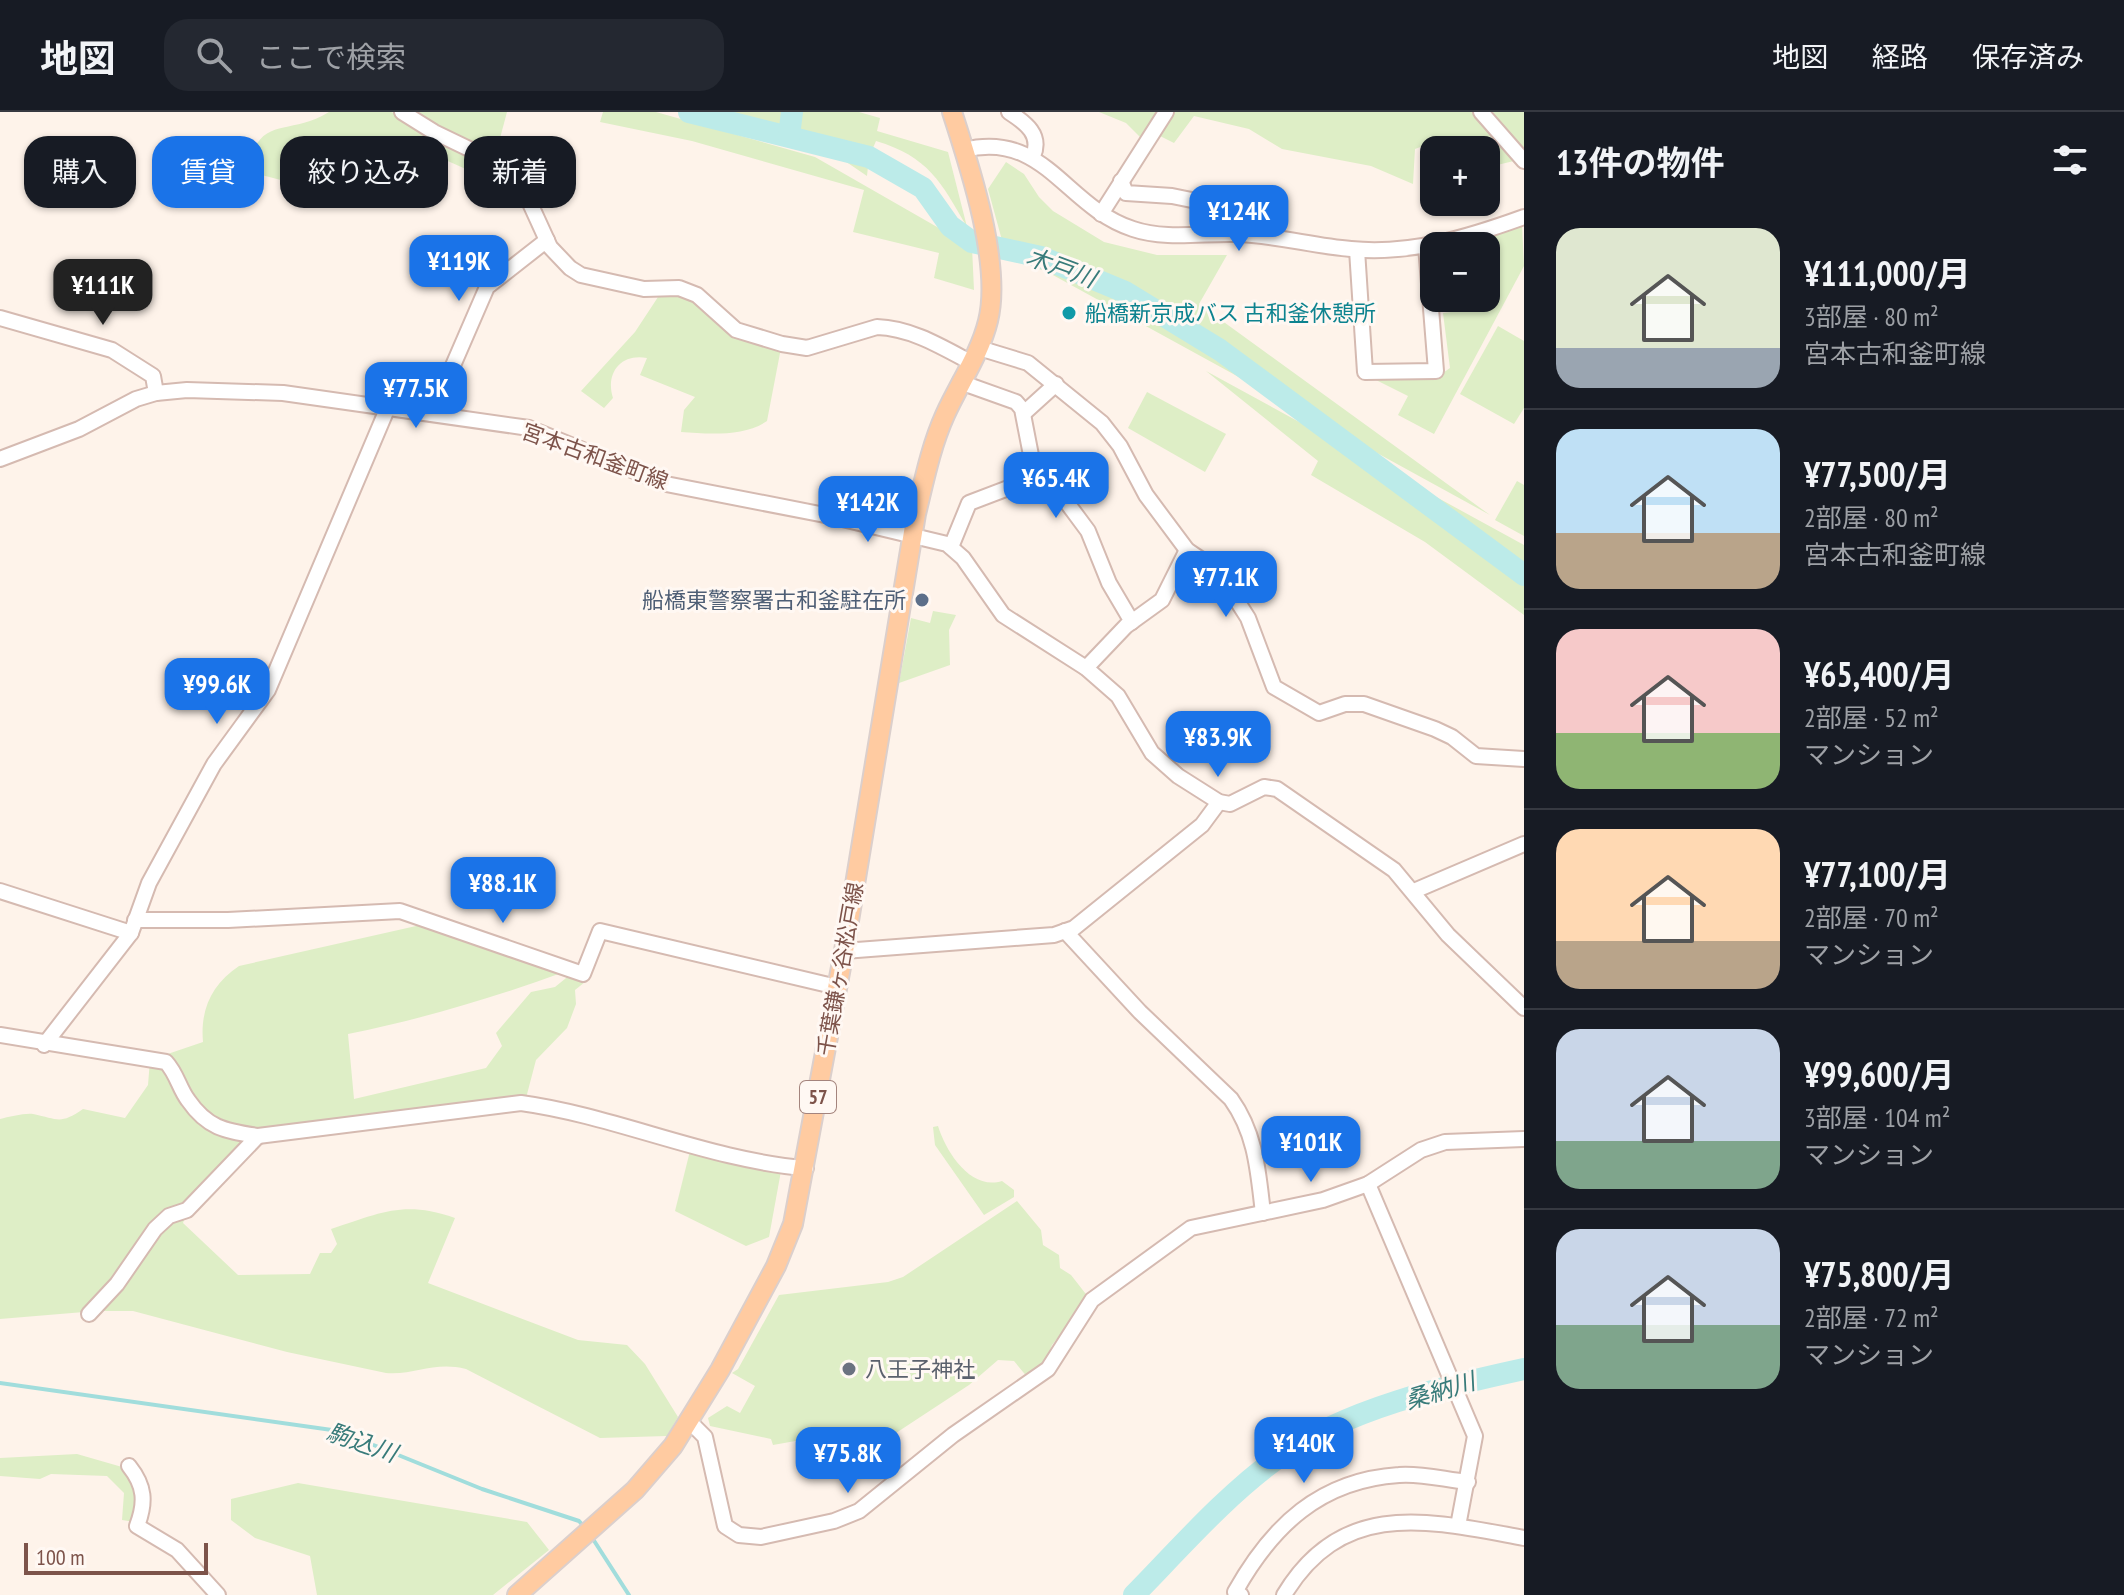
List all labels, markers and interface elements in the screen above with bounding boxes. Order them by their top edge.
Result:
search box [164,19,724,91]
text: 地図 [40,33,116,82]
icon: search [192,33,236,77]
text: ここで検索 [256,37,406,76]
text: 地図 [1772,38,1828,75]
text: 経路 [1872,38,1928,75]
text: 保存済み [1972,38,2084,75]
chip: 購入 [24,136,136,208]
chip: 賃貸 [152,136,264,208]
chip: 絞り込み [280,136,448,208]
chip: 新着 [464,136,576,208]
map controls [1420,136,1500,312]
button: + [1420,136,1500,216]
icon: filters [2048,138,2092,182]
text: 13件の物件 [1556,140,1725,184]
pin: ¥124K [1183,185,1295,253]
text: ¥124K [1207,194,1271,227]
button: − [1420,232,1500,312]
pin: ¥119K [403,235,515,303]
water label: 木戸川 [1022,241,1103,295]
text: ¥119K [427,244,491,277]
text: ¥111,000/月 [1804,251,1971,295]
pin: ¥111K [47,259,159,327]
icon: home [1620,260,1716,356]
text: ¥111K [71,268,135,301]
place label: 船橋新京成バス 古和釜休憩所 [1085,299,1376,327]
text: 3部屋 · 80 m² [1804,300,1939,333]
marker: 船橋新京成バス 古和釜休憩所 [1060,304,1078,322]
text: 宮本古和釜町線 [1804,337,1986,370]
pin: ¥77.5K [351,362,481,430]
text: ¥77.5K [383,371,449,404]
street label: 宮本古和釜町線 [518,417,672,495]
pin: ¥65.4K [991,452,1121,520]
text: ¥77,500/月 [1804,452,1951,496]
text: ¥65.4K [1022,461,1090,494]
icon: home [1620,461,1716,557]
pin: ¥142K [812,476,924,544]
text: ¥142K [836,485,900,518]
text: 2部屋 · 80 m² [1804,501,1939,534]
text: 宮本古和釜町線 [1804,538,1986,571]
pin: ¥77.1K [1161,551,1291,619]
text: ¥77.1K [1193,560,1259,593]
place label: 船橋東警察署古和釜駐在所 [642,586,906,614]
marker: 船橋東警察署古和釜駐在所 [913,591,931,609]
text: ¥65,400/月 [1804,652,1955,696]
pin: ¥99.6K [152,658,282,726]
icon: home [1620,661,1716,757]
text: ¥99.6K [183,667,251,700]
text: 2部屋 · 52 m² [1804,701,1939,734]
pin: ¥83.9K [1153,711,1283,779]
text: ¥83.9K [1184,720,1252,753]
text: マンション [1804,738,1934,771]
text: ¥77,100/月 [1804,852,1951,896]
pin: ¥88.1K [438,857,568,925]
icon: home [1620,861,1716,957]
text: ¥88.1K [469,866,537,899]
street label: 千葉鎌ヶ谷松戸線 [811,880,869,1058]
text: 2部屋 · 70 m² [1804,901,1939,934]
text: マンション [1804,938,1934,971]
text: ¥99,600/月 [1804,1052,1955,1096]
icon: home [1620,1061,1716,1157]
road number: 57 [800,1081,836,1113]
text: 3部屋 · 104 m² [1804,1101,1950,1134]
pin: ¥101K [1255,1116,1367,1184]
text: ¥101K [1279,1125,1343,1158]
text: マンション [1804,1138,1934,1171]
text: ¥75,800/月 [1804,1252,1955,1296]
icon: home [1620,1261,1716,1357]
text: 2部屋 · 72 m² [1804,1301,1939,1334]
text: マンション [1804,1338,1934,1371]
place label: 八王子神社 [865,1355,975,1383]
marker: 八王子神社 [840,1360,858,1378]
water label: 桑納川 [1401,1364,1482,1416]
water label: 駒込川 [323,1416,404,1470]
pin: ¥140K [1248,1417,1360,1485]
text: ¥140K [1272,1426,1336,1459]
pin: ¥75.8K [783,1427,913,1495]
text: ¥75.8K [814,1436,882,1469]
scale bar [24,1539,208,1575]
text: 100 m [36,1543,85,1571]

